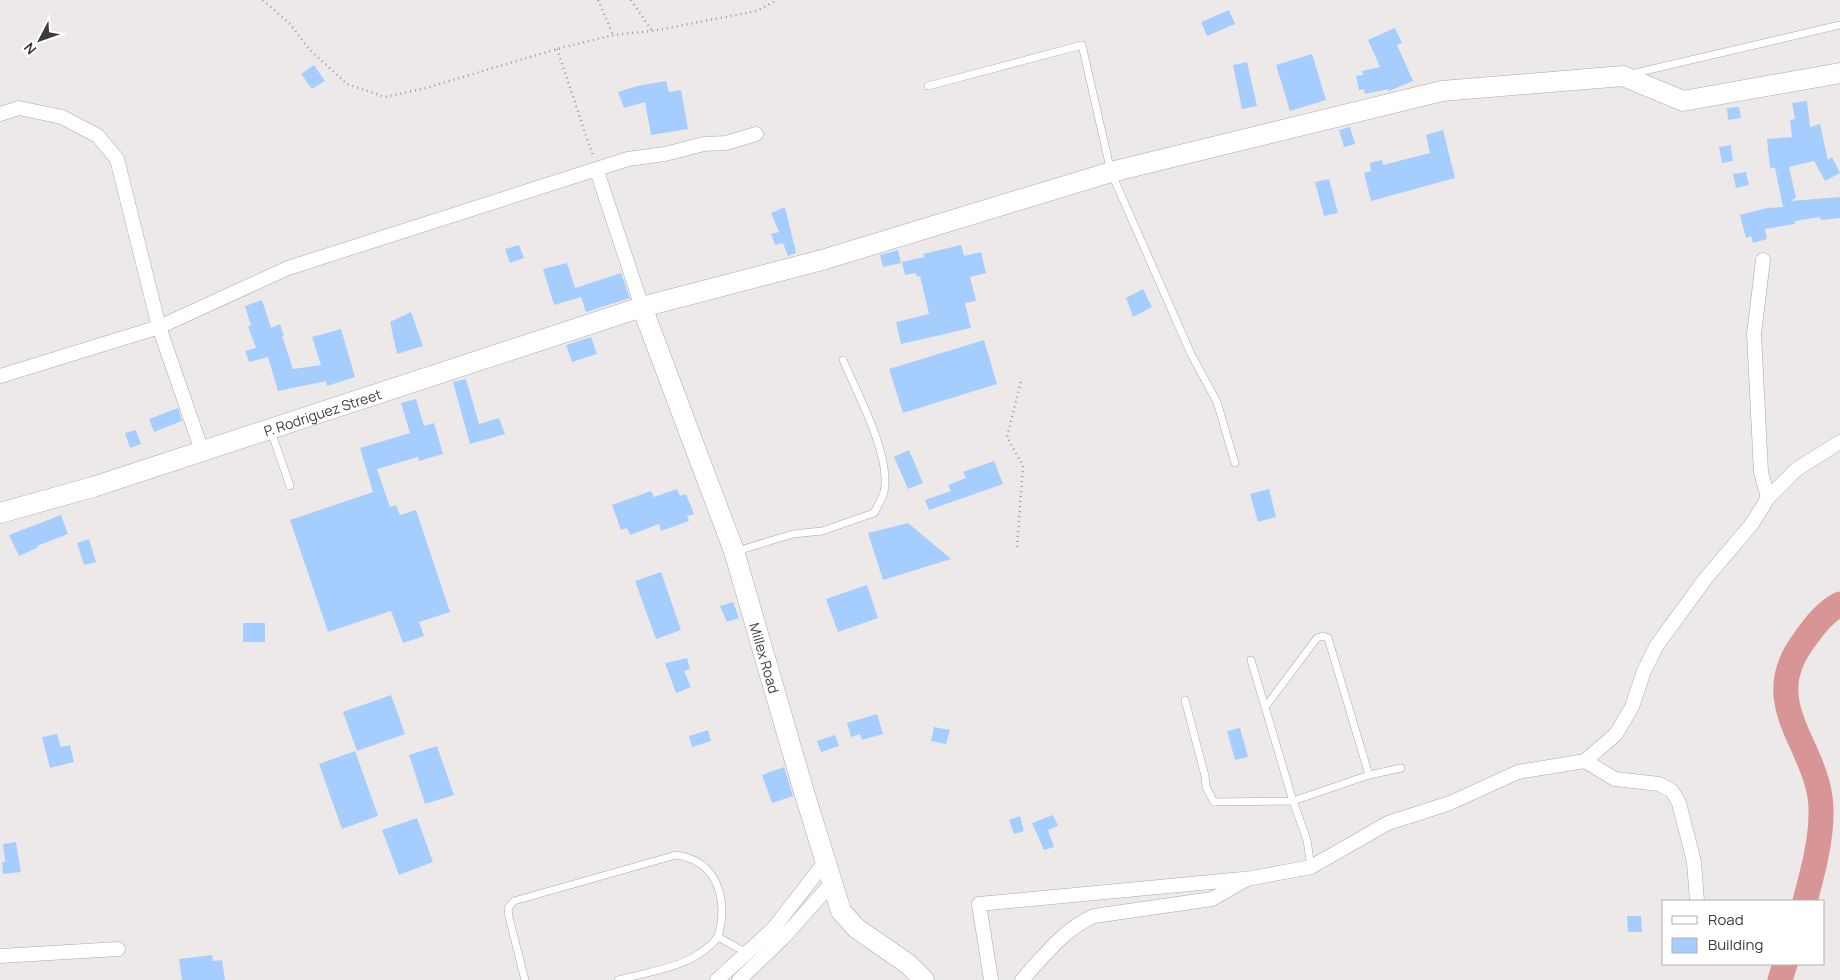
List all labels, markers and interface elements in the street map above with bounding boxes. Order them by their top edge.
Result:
north arrow [15,15,65,65]
text: N [19,39,40,59]
street label: P. Rodriguez Street [261,384,384,440]
street label: Millex Road [746,620,784,695]
legend [1662,900,1825,965]
text: Road [1708,909,1744,930]
text: Building [1708,934,1763,955]

